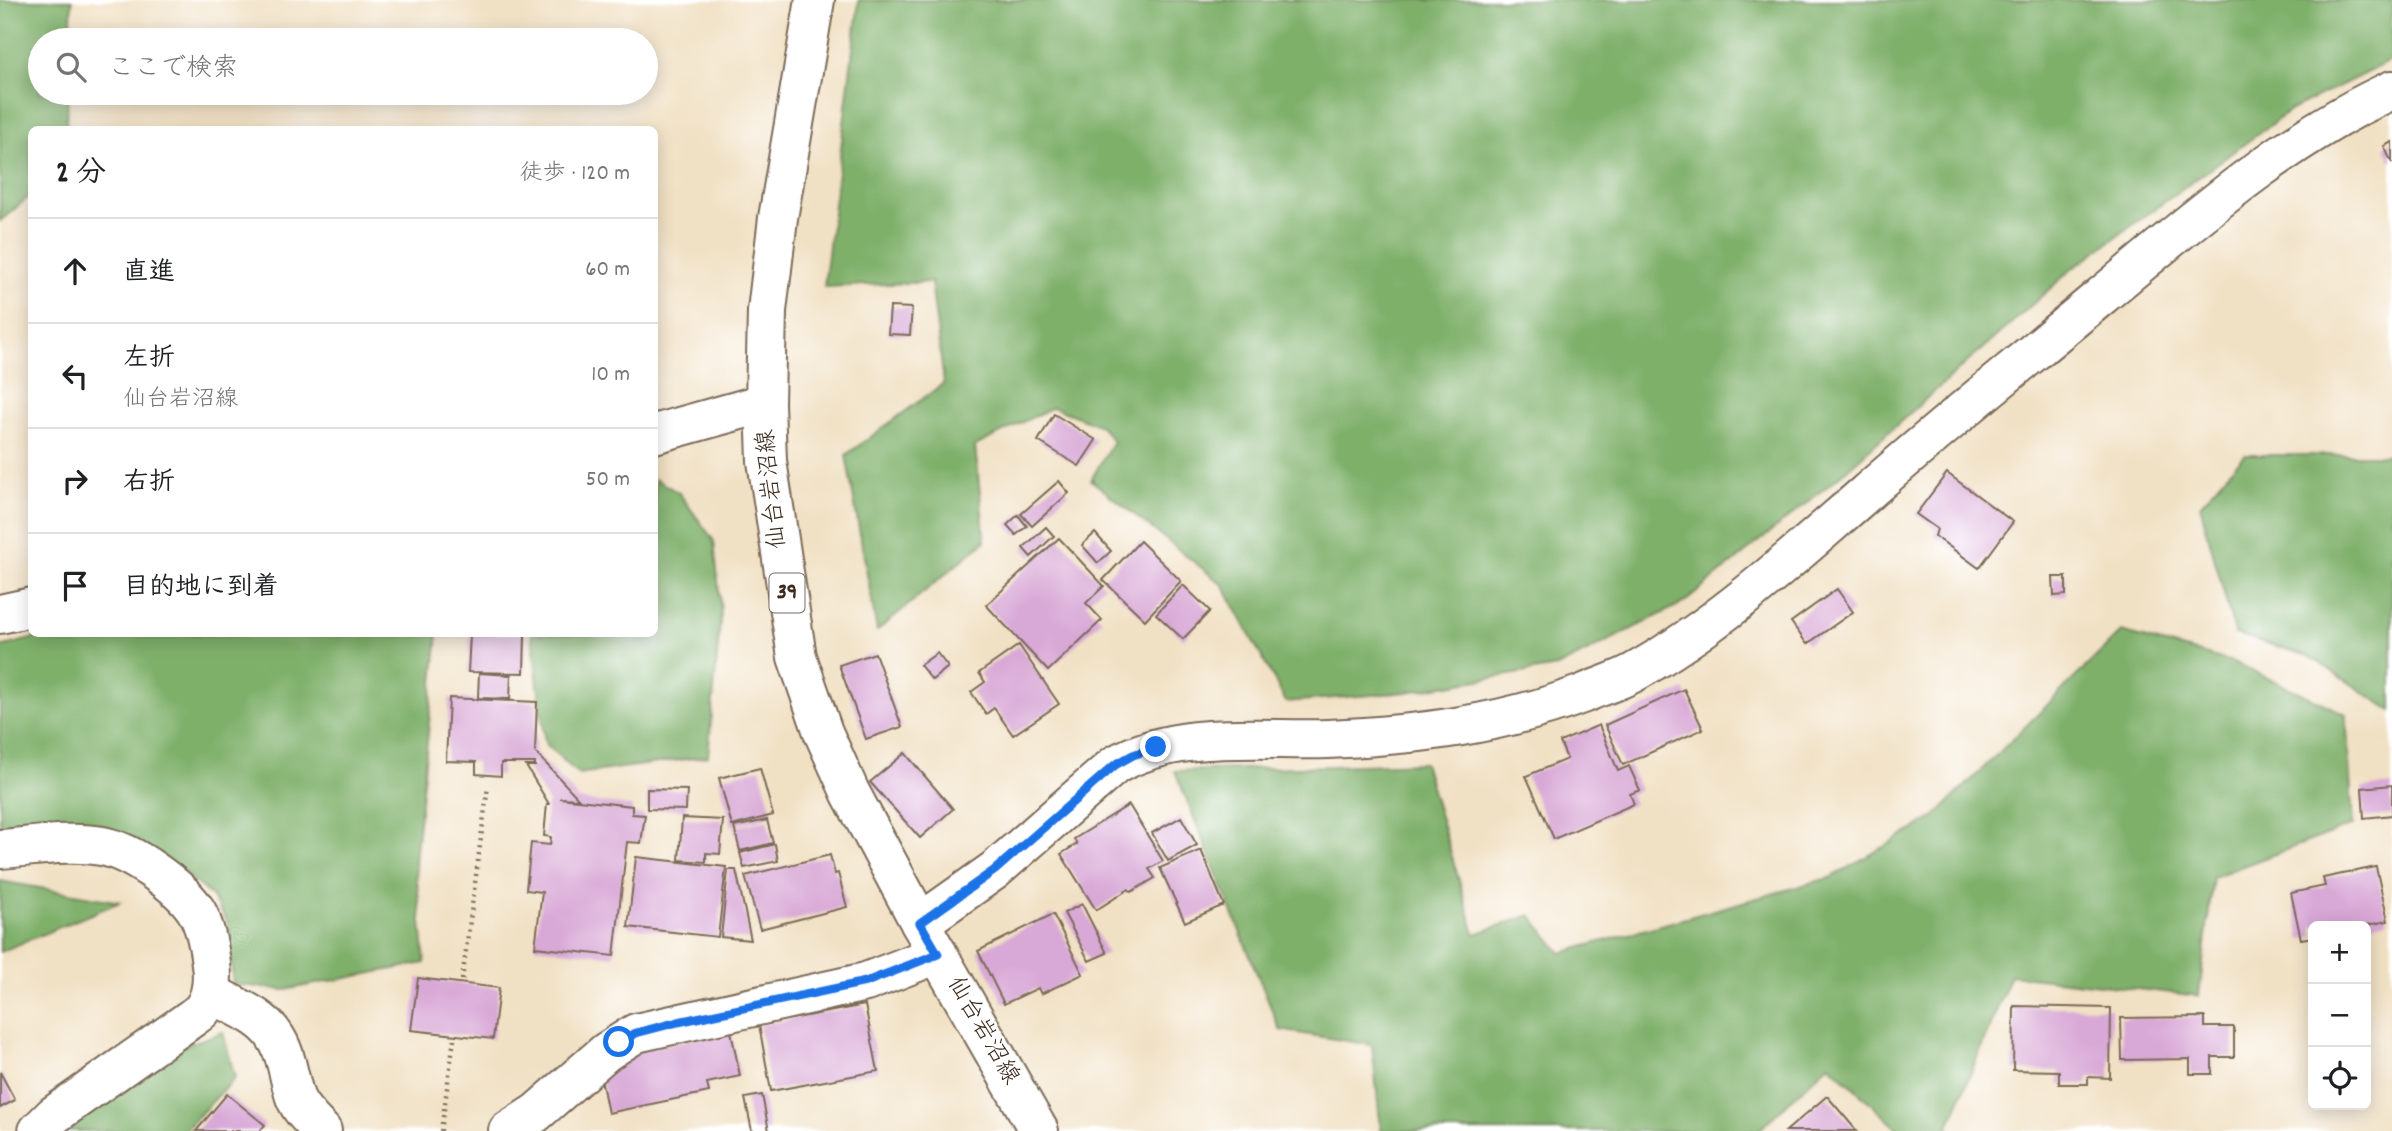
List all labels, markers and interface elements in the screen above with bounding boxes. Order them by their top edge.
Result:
search box [28,28,658,105]
icon: search [52,48,90,86]
text: ここで検索 [108,51,238,88]
text: 2 分 [56,154,106,197]
text: 徒歩 · 120 m [520,158,630,191]
icon: ahead [56,252,94,290]
text: 60 m [585,254,630,287]
text: 直進 [123,255,175,292]
text: 左折 [123,341,175,378]
icon: left [56,357,94,395]
text: 10 m [591,359,630,392]
text: 仙台岩沼線 [123,384,238,417]
street label: 仙台岩沼線 [750,428,796,550]
icon: right [56,462,94,500]
text: 50 m [586,464,630,497]
text: 右折 [123,465,175,502]
icon: arrive [56,567,94,605]
text: 目的地に到着 [123,570,279,607]
road number: 39 [770,573,804,612]
route end [1140,731,1171,762]
map controls [2308,921,2371,1110]
button: + [2308,921,2371,984]
street label: 仙台岩沼線 [937,971,1027,1091]
button: − [2308,984,2371,1047]
route start [603,1026,634,1057]
button: locate [2308,1047,2371,1110]

